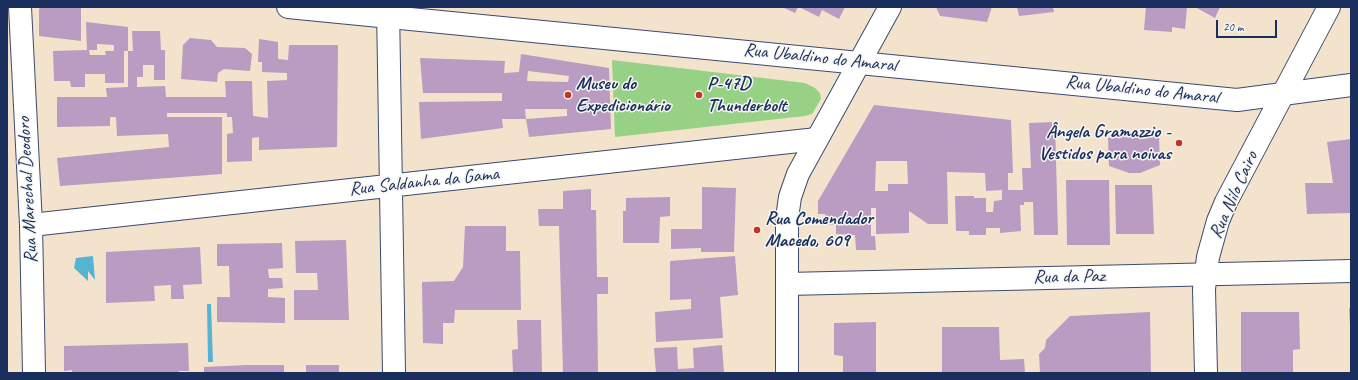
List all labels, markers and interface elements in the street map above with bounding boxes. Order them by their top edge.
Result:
scale bar [1218,12,1279,38]
text: 20 m [1223,19,1243,35]
street label: Rua Ubaldino do Amaral [742,39,898,77]
street label: Rua Ubaldino do Amaral [1064,71,1220,109]
place label: Museu do Expedicionário [576,73,670,117]
place label: P-47D Thunderbolt [707,73,787,117]
marker: Museu do Expedicionário [563,90,573,100]
marker: P-47D Thunderbolt [694,90,704,100]
street label: Rua Marechal Deodoro [13,116,43,264]
place label: Ângela Gramazzio - Vestidos para noivas [1038,121,1171,165]
marker: Ângela Gramazzio - Vestidos para noivas [1174,138,1184,148]
street label: Rua Nilo Cairo [1205,148,1263,242]
street label: Rua Saldanha da Gama [348,163,500,201]
place label: Rua Comendador Macedo, 609 [765,208,873,252]
marker: Rua Comendador Macedo, 609 [752,225,762,235]
street label: Rua da Paz [1033,265,1105,289]

